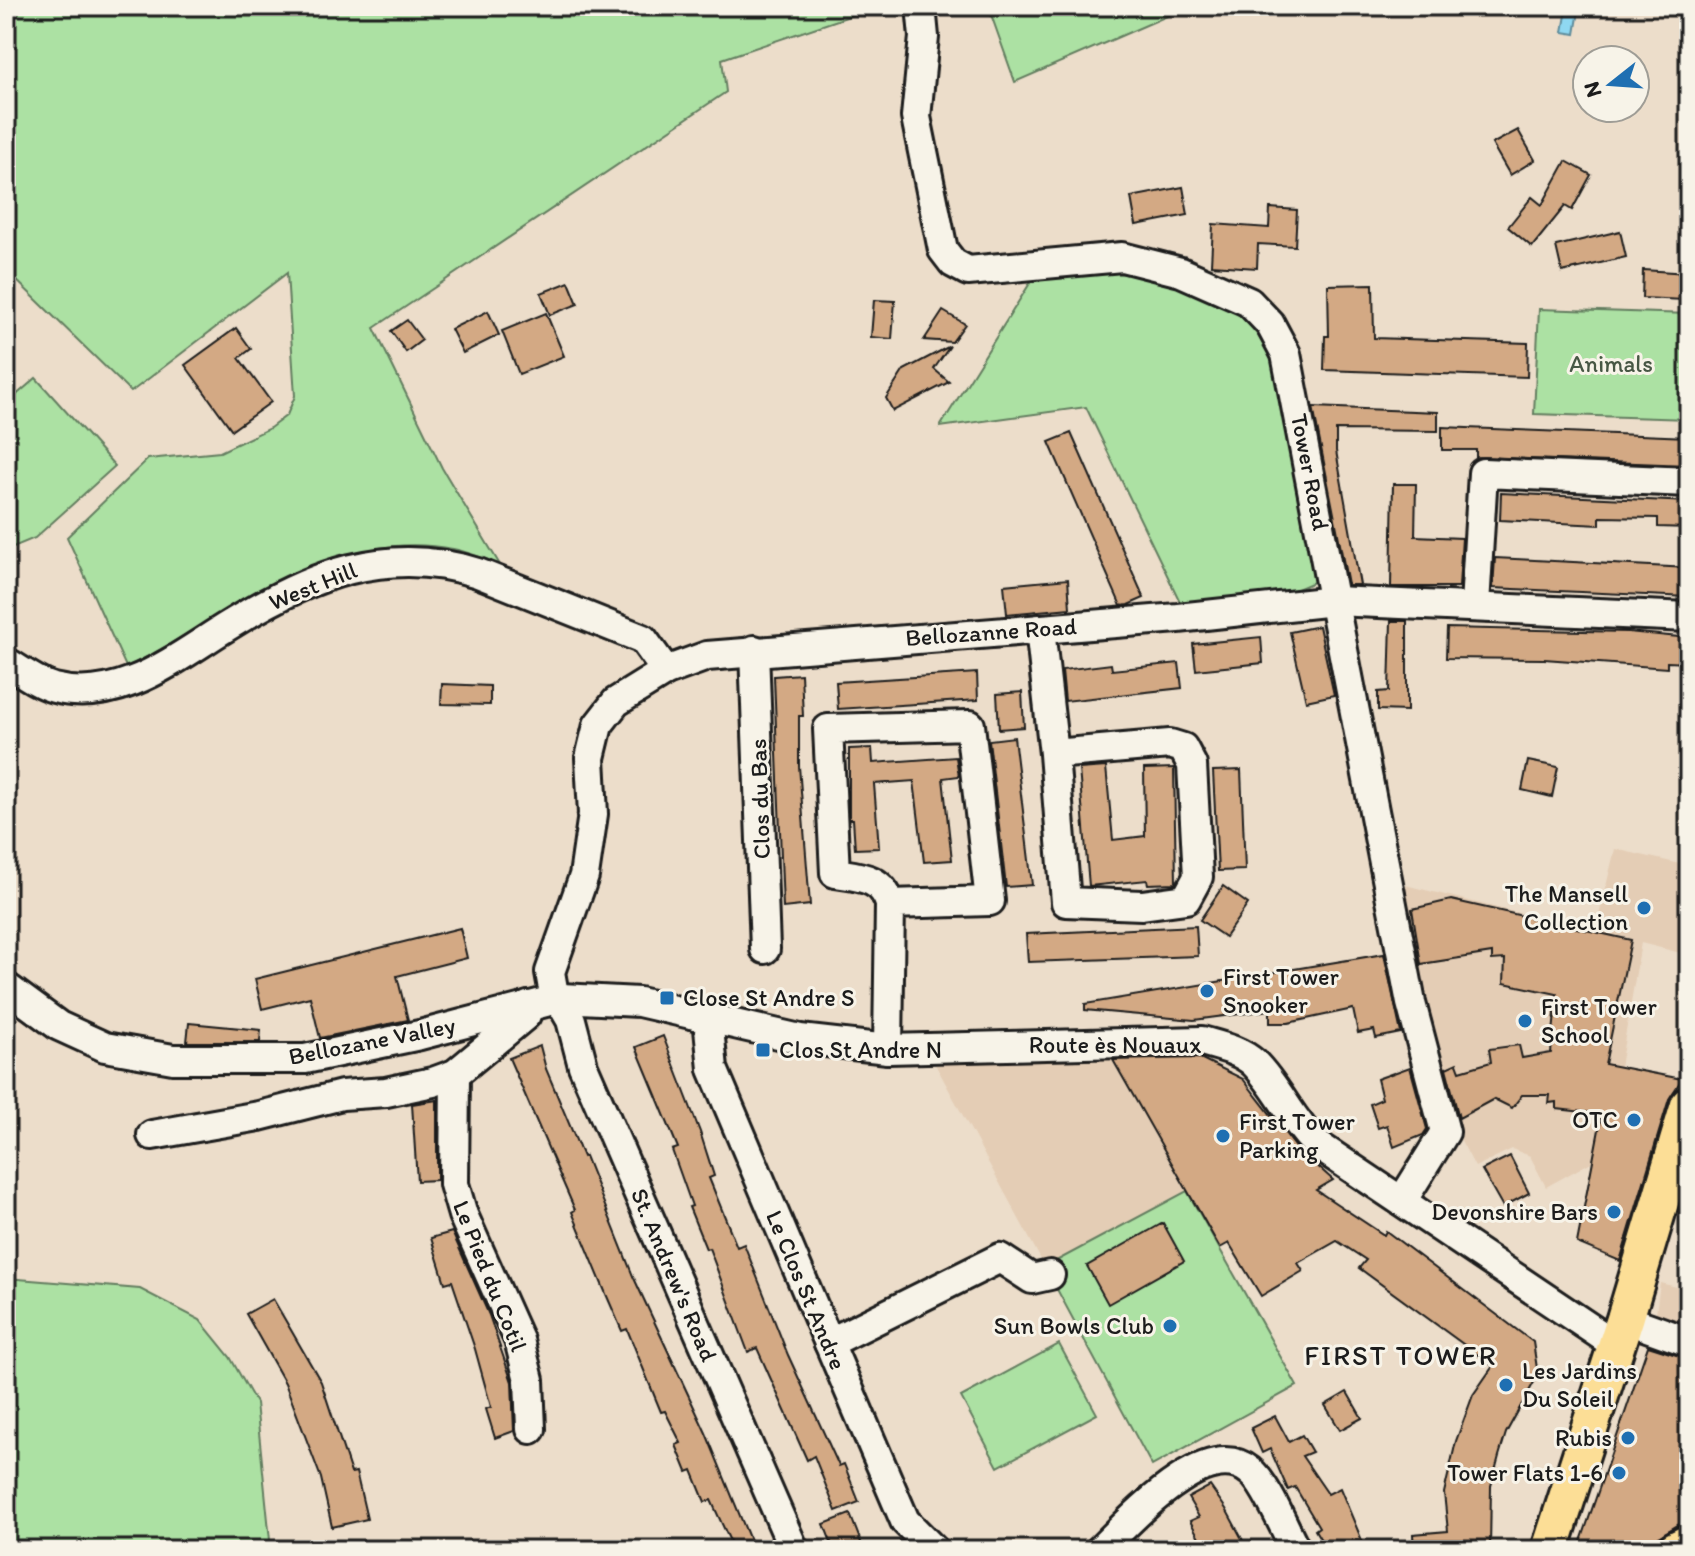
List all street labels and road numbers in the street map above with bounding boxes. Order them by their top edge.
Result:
street label: Tower Road [1285,411,1336,533]
street label: West Hill [264,555,361,616]
street label: Bellozanne Road [904,611,1078,652]
street label: Clos du Bas [743,738,776,860]
street label: Bellozane Valley [286,1010,458,1071]
street label: Route ès Nouaux [1029,1030,1201,1059]
street label: St. Andrew's Road [625,1184,724,1366]
street label: Le Pied du Cotil [447,1196,534,1356]
street label: Le Clos St Andre [760,1206,853,1374]

